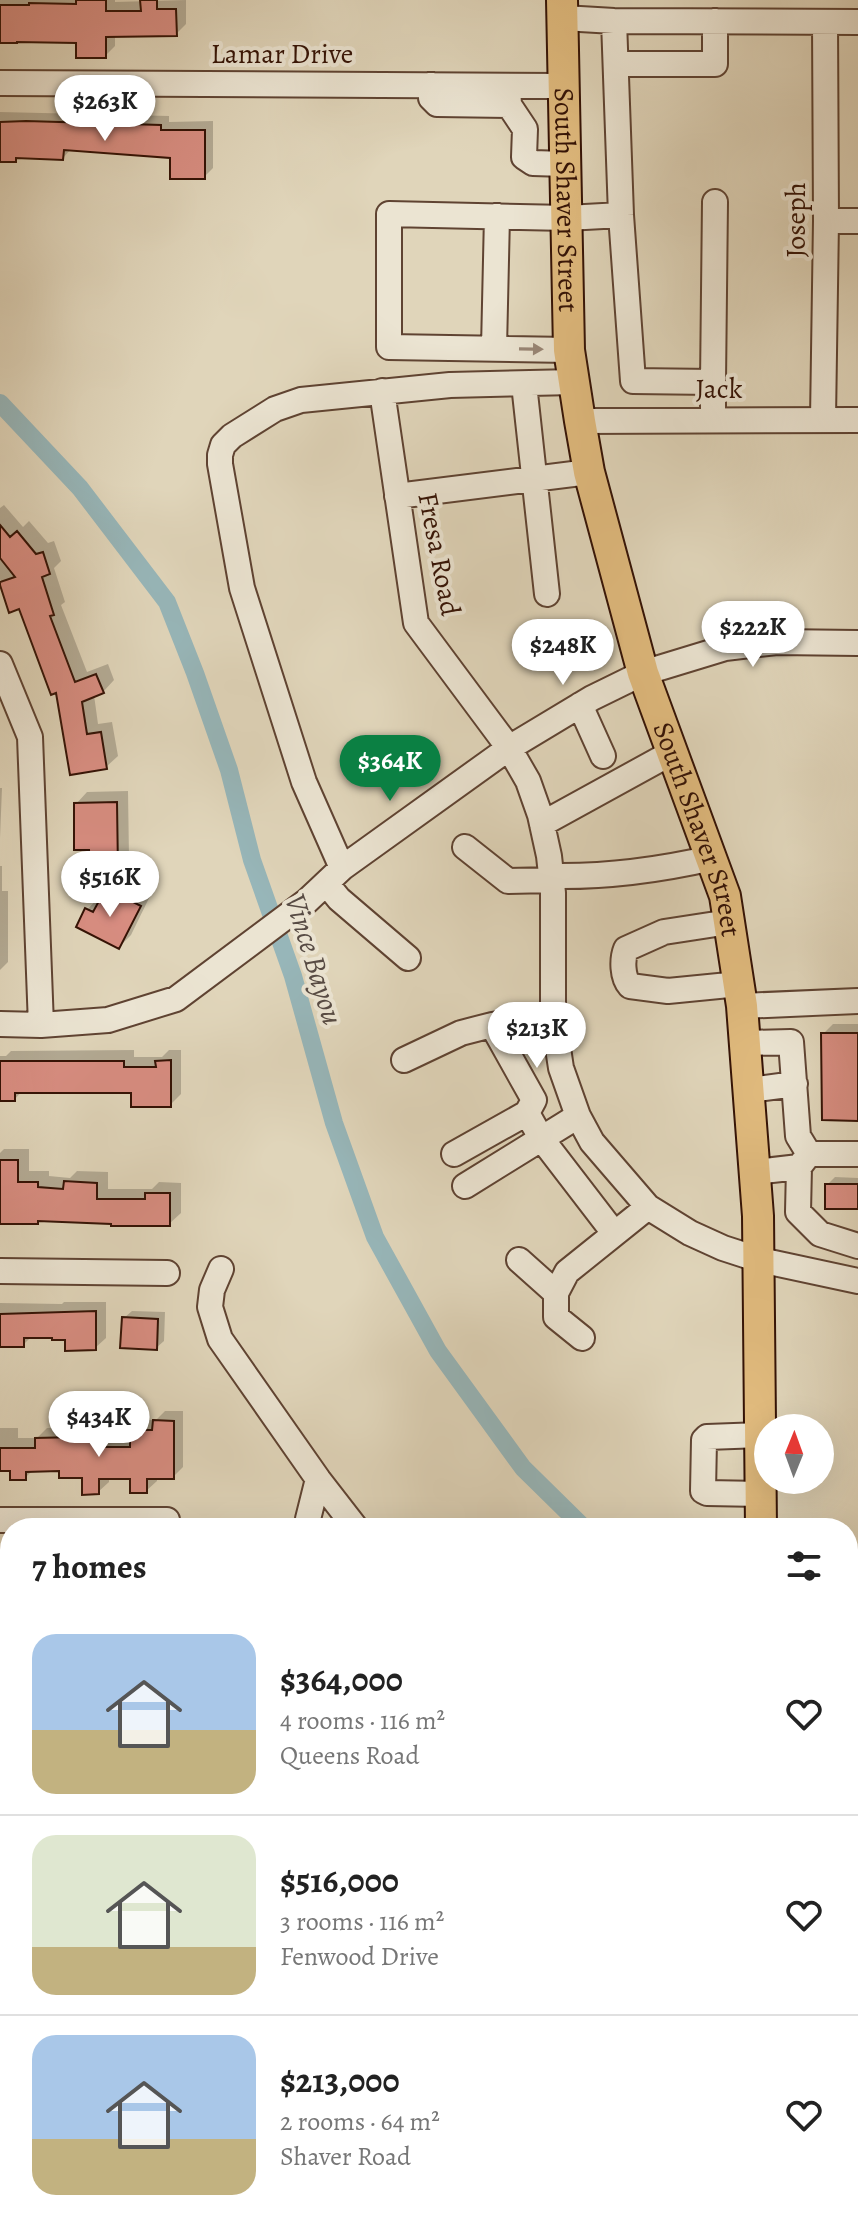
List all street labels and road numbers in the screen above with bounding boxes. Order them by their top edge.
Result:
street label: Lamar Drive [211,35,353,73]
street label: South Shaver Street [545,87,587,313]
street label: Joseph [777,182,815,258]
street label: Jack [695,370,743,408]
street label: Fresa Road [408,489,470,620]
street label: South Shaver Street [644,717,750,939]

